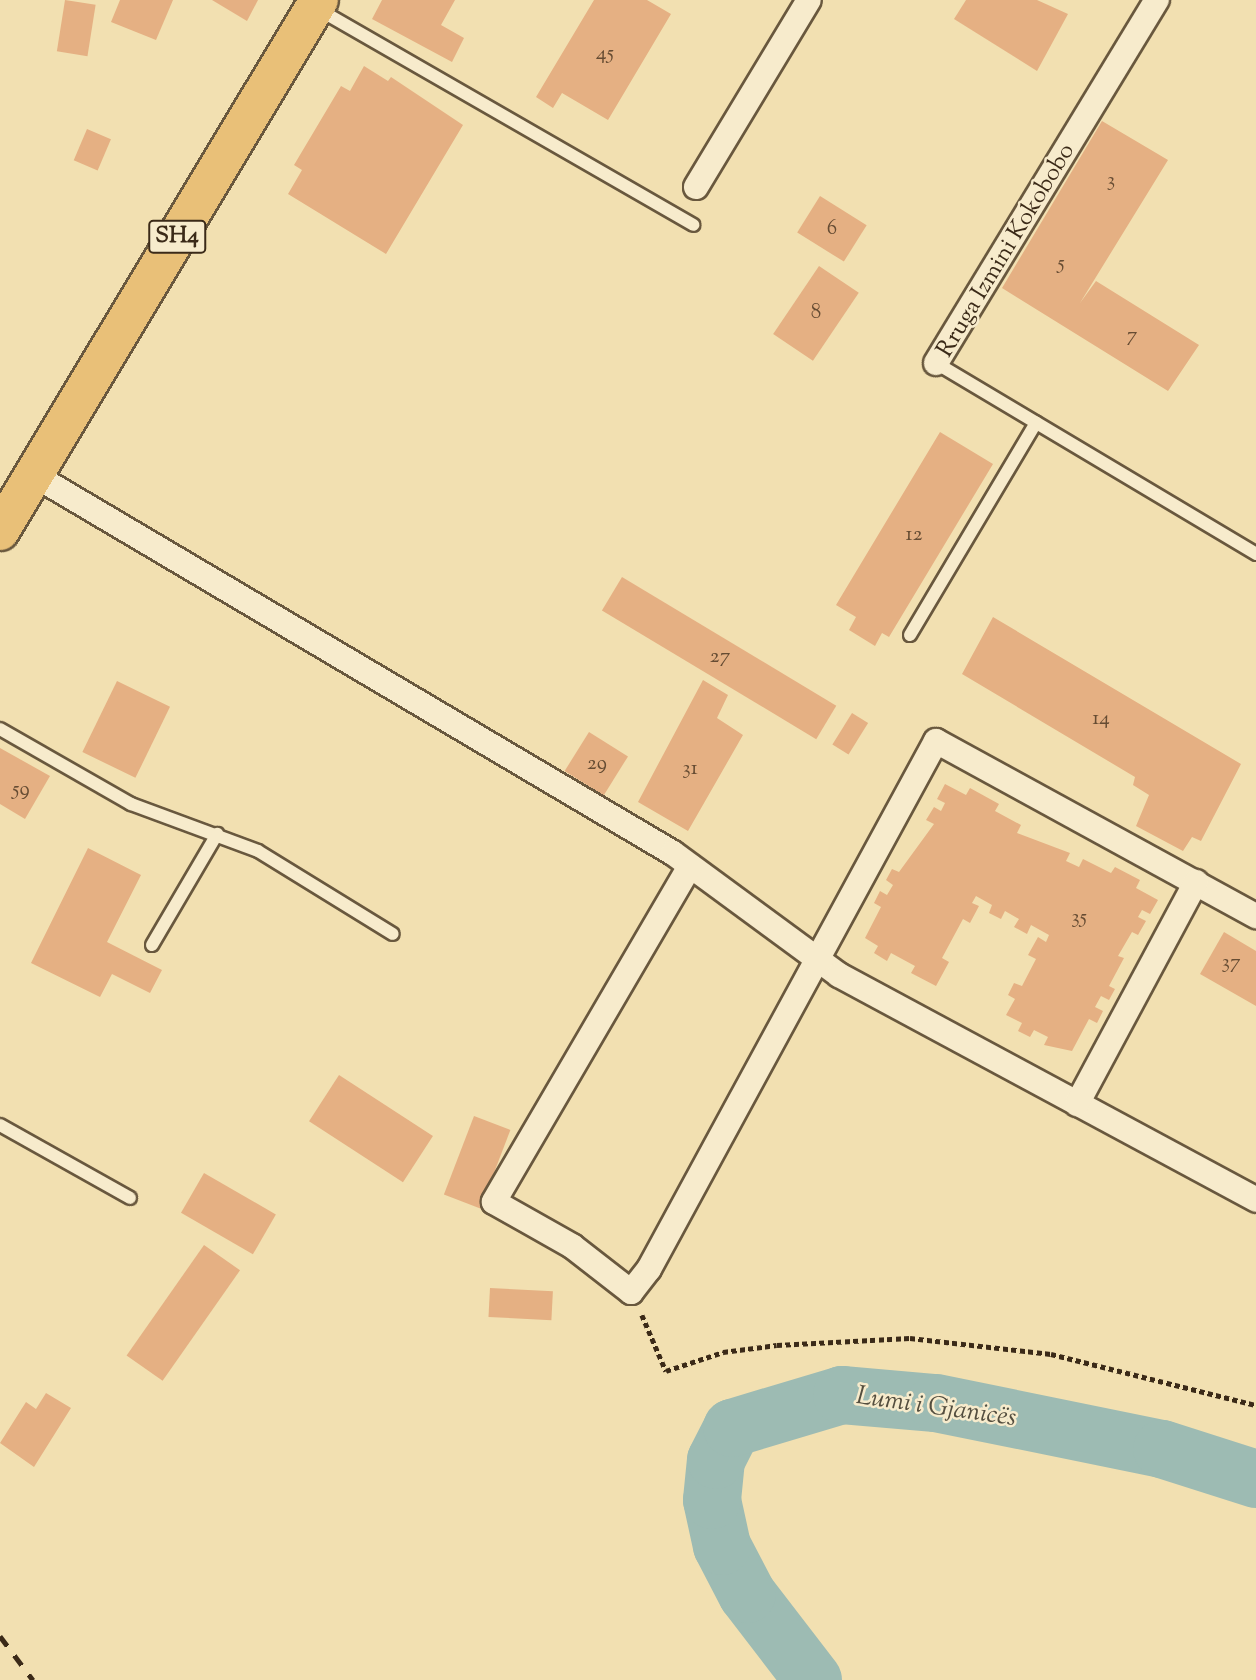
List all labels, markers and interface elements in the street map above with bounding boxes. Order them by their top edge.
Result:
house number: 45 [596,41,614,67]
street label: Rruga Izmini Kokobobo [932,139,1082,363]
house number: 3 [1107,168,1115,194]
house number: 6 [827,216,837,242]
road number: SH4 [147,218,207,256]
house number: 5 [1057,251,1065,277]
house number: 8 [811,300,821,326]
house number: 7 [1127,323,1137,349]
house number: 12 [906,522,922,548]
house number: 27 [710,644,730,670]
house number: 14 [1092,706,1110,732]
house number: 29 [587,751,607,777]
house number: 31 [682,756,698,782]
house number: 59 [12,777,30,803]
house number: 35 [1071,905,1087,931]
house number: 37 [1221,950,1241,976]
water label: Lumi i Gjanicës [854,1381,1018,1435]

